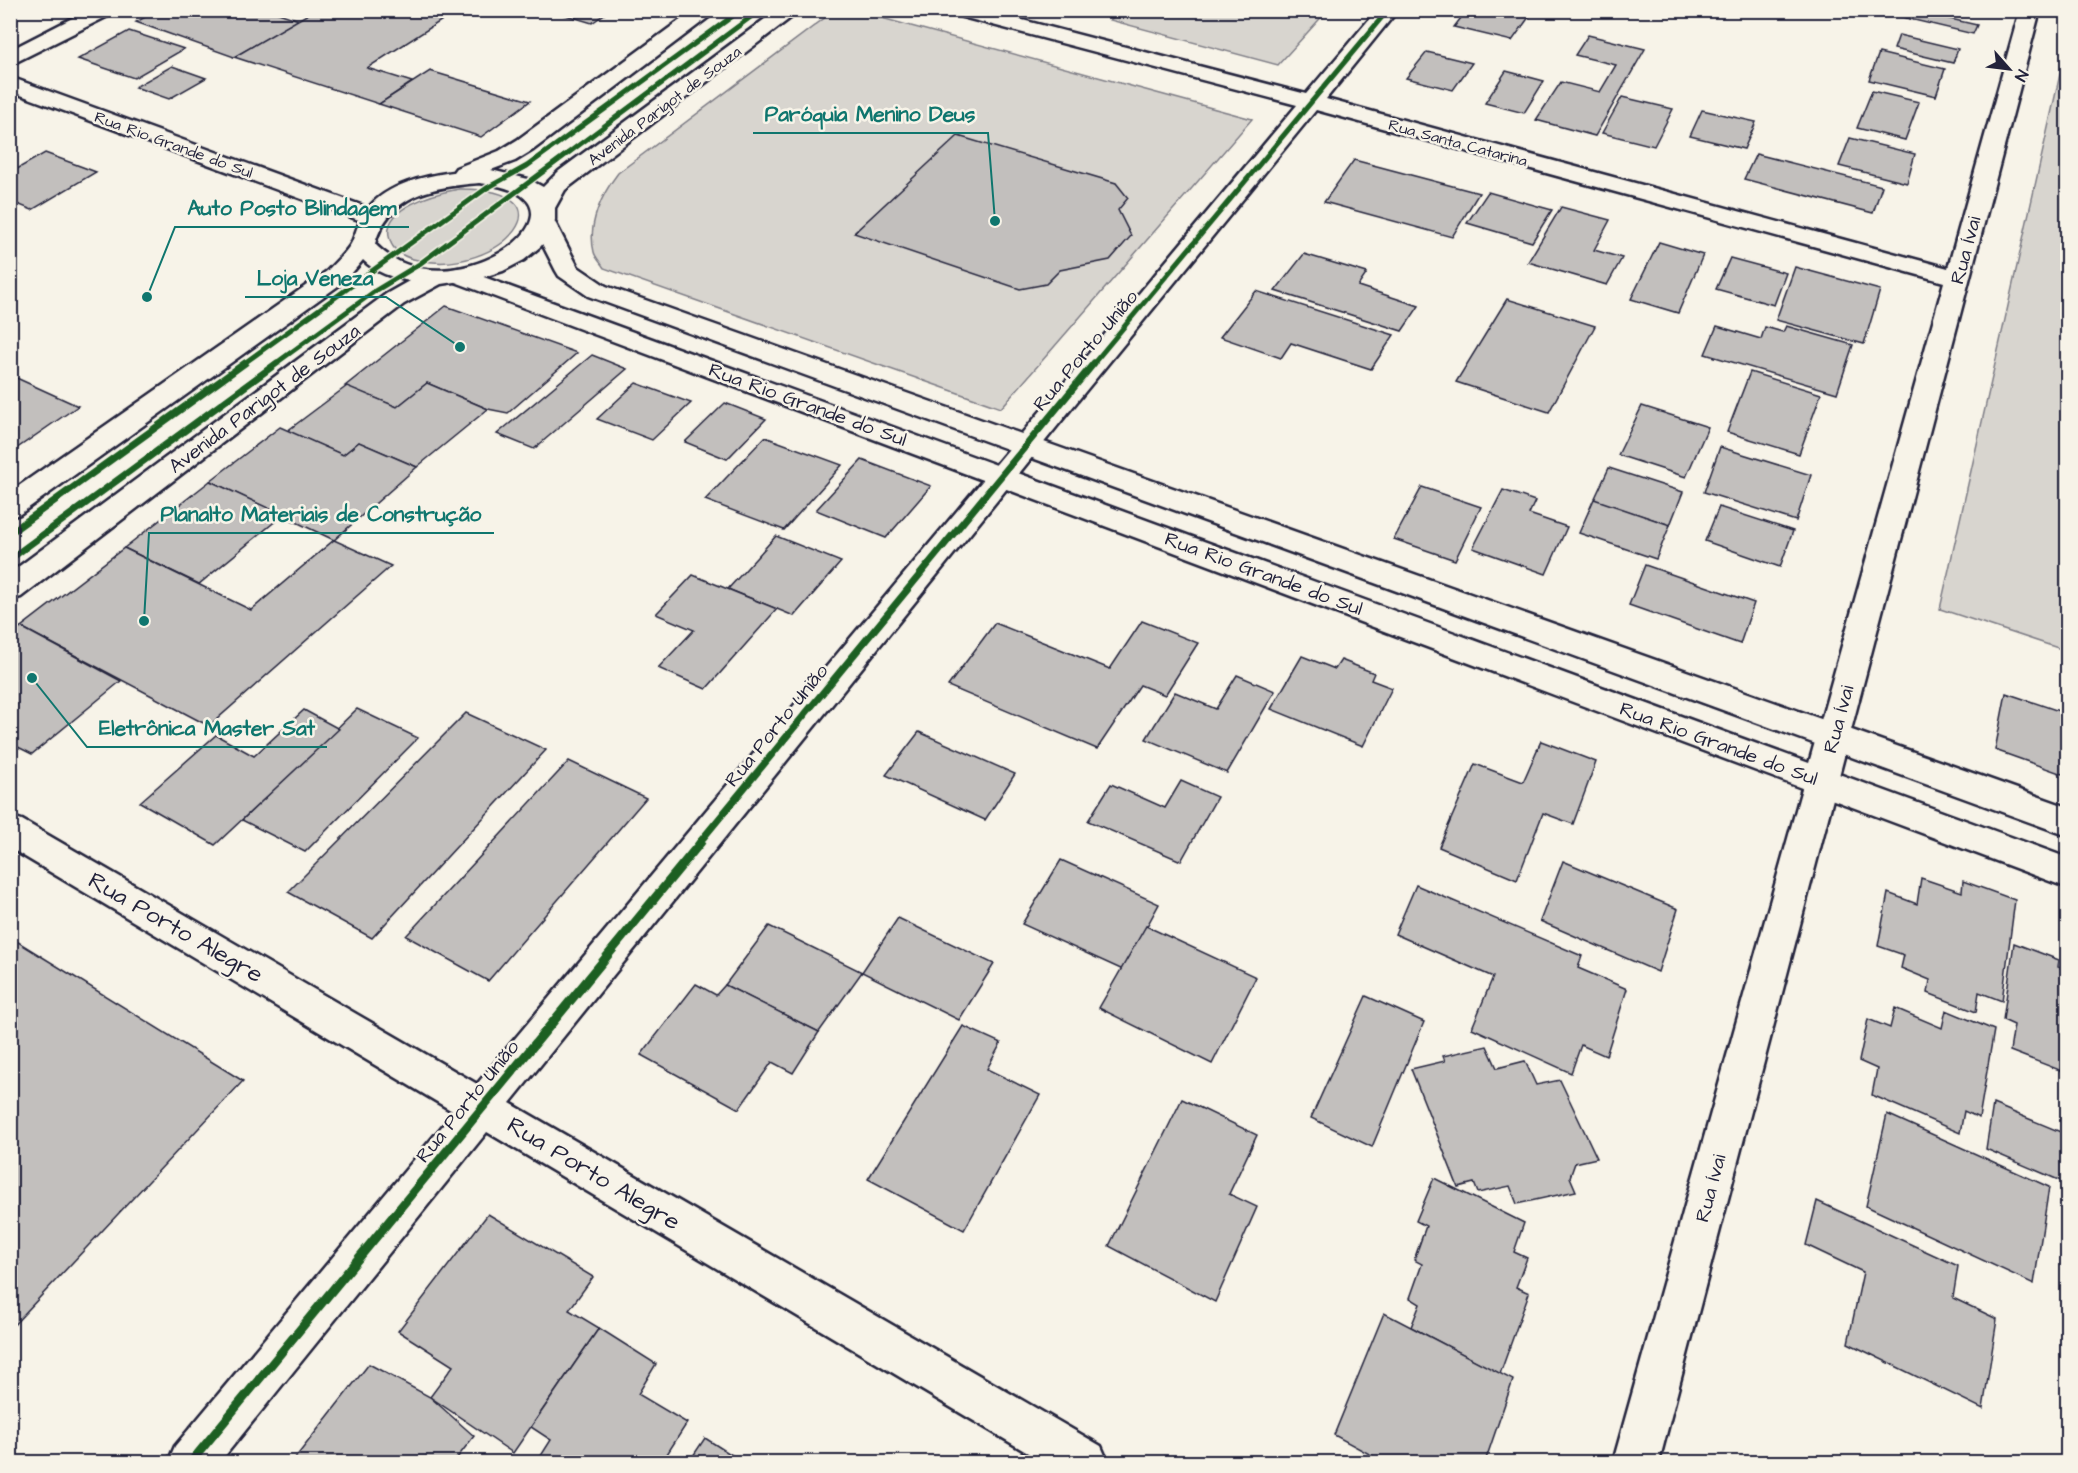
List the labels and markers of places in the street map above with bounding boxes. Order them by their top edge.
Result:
callout: Paróquia Menino Deus [753,94,988,133]
callout: Auto Posto Blindagem [175,188,409,227]
callout: Loja Veneza [245,258,386,297]
callout: Planalto Materiais de Construção [149,494,494,533]
callout: Eletrônica Master Sat [87,708,327,747]

